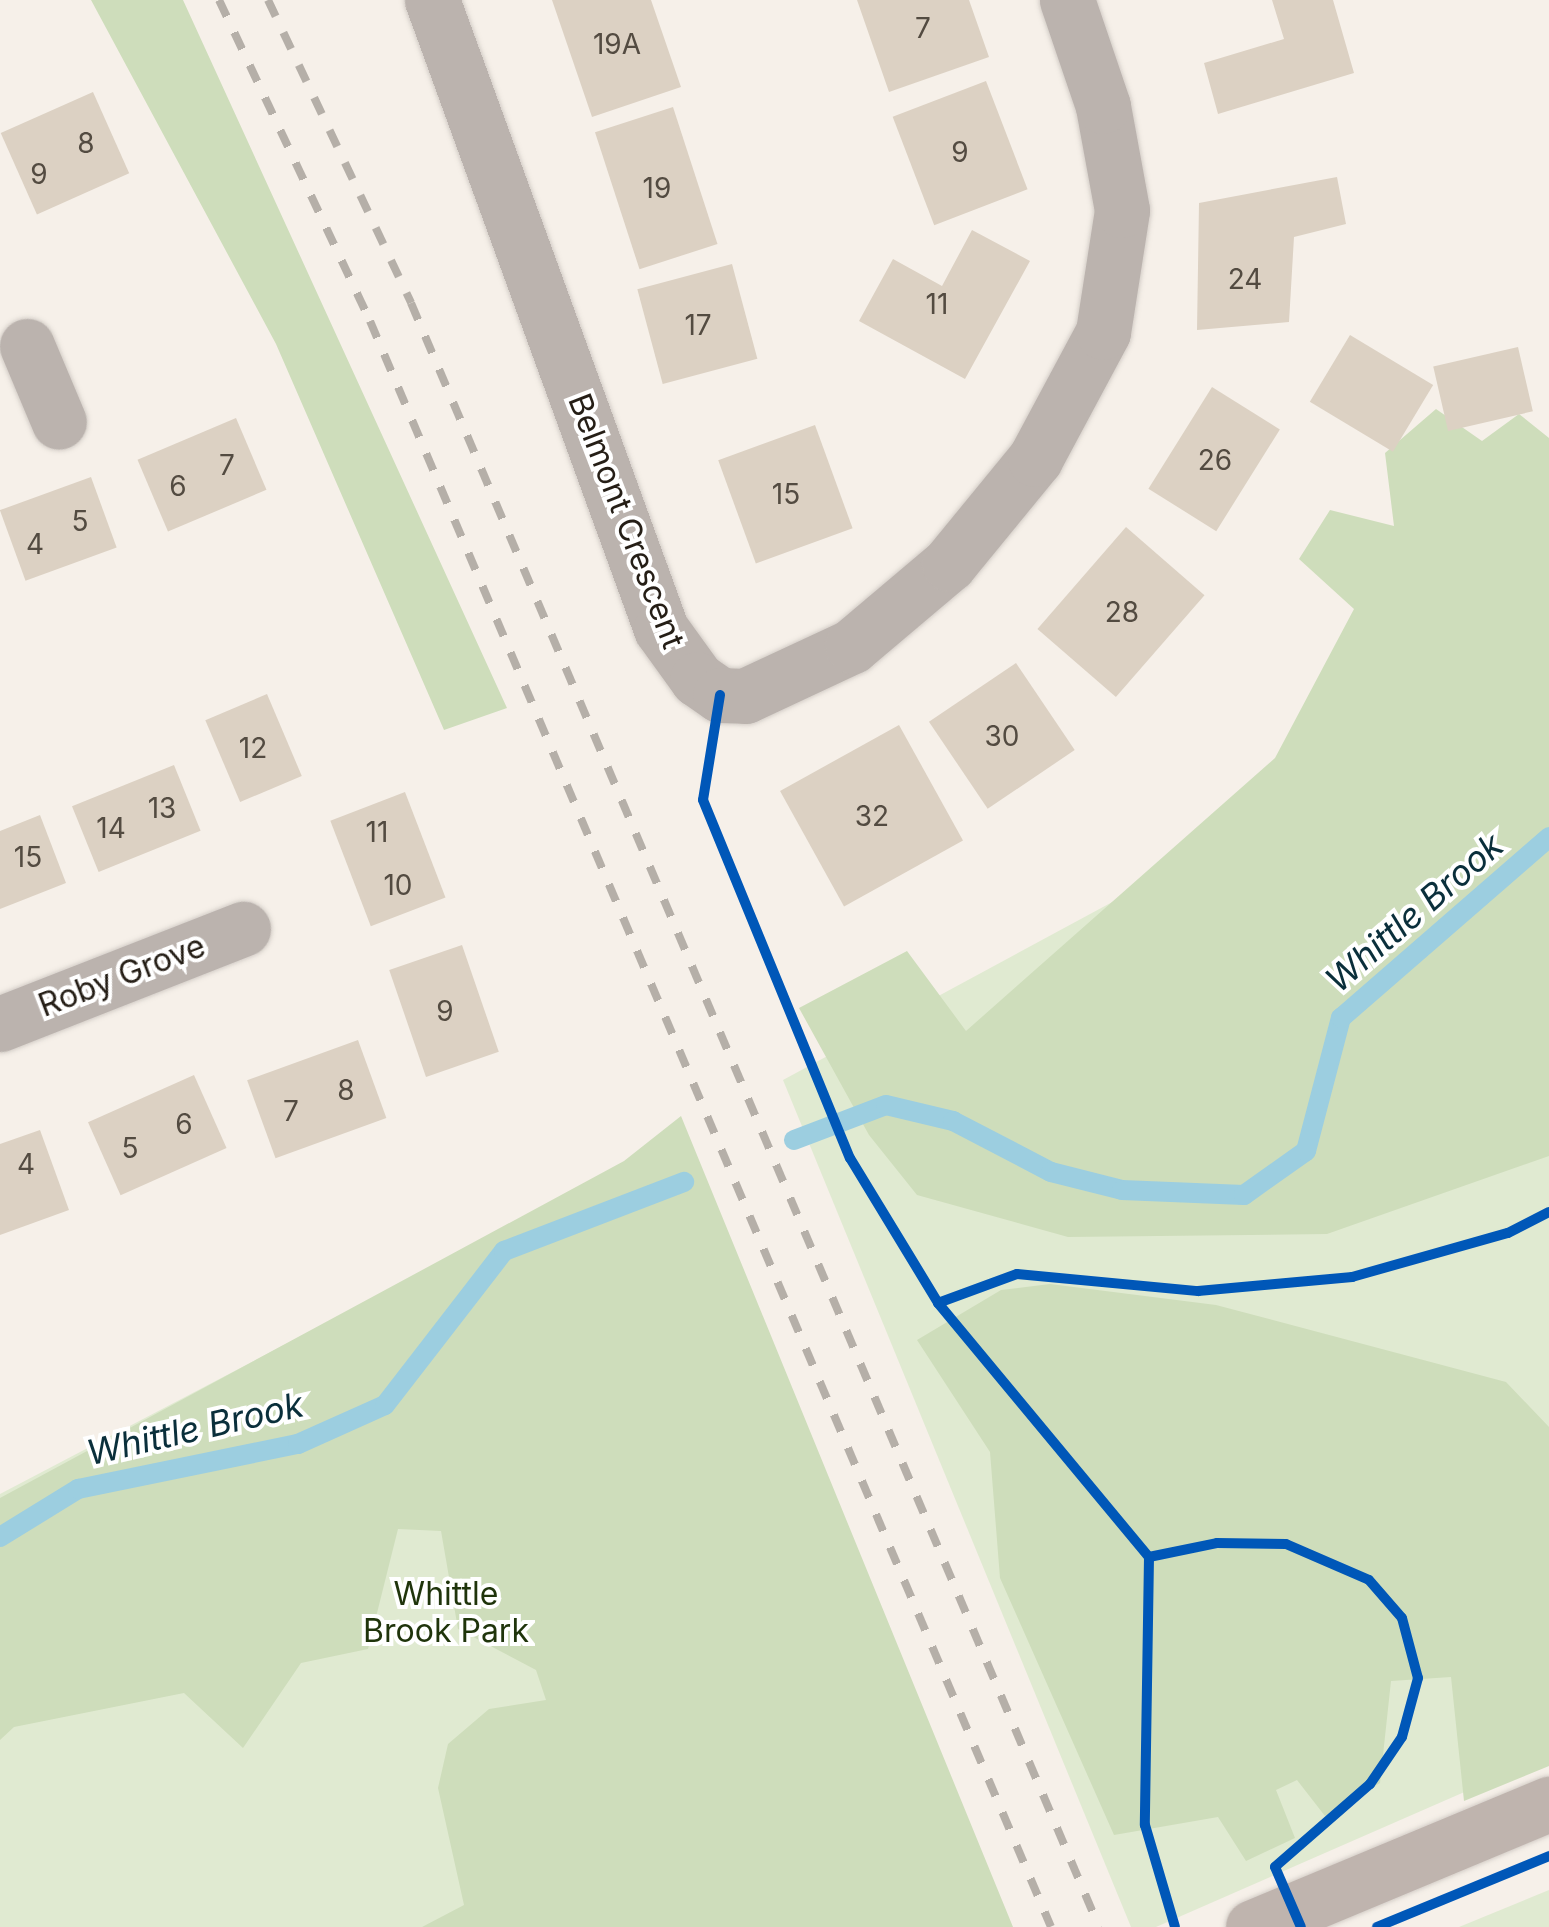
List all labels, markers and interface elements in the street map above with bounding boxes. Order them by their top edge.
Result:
house number: 7 [915,11,931,45]
house number: 19A [593,27,641,61]
house number: 8 [77,126,95,160]
house number: 9 [951,135,969,169]
house number: 9 [30,157,48,191]
house number: 19 [643,171,671,205]
house number: 24 [1228,262,1262,296]
house number: 11 [926,287,948,321]
house number: 17 [684,308,712,342]
street label: Belmont Crescent [560,388,692,654]
house number: 26 [1198,443,1232,477]
house number: 7 [219,448,235,482]
house number: 6 [169,469,187,503]
house number: 15 [772,477,800,511]
house number: 5 [71,504,89,538]
house number: 4 [26,527,44,561]
house number: 28 [1105,595,1139,629]
house number: 30 [985,719,1019,753]
house number: 12 [239,731,267,765]
house number: 13 [148,791,176,825]
house number: 32 [855,799,889,833]
house number: 14 [96,811,126,845]
house number: 11 [366,815,388,849]
water label: Whittle Brook [1317,824,1511,1000]
house number: 15 [14,840,42,874]
house number: 10 [383,868,413,902]
street label: Roby Grove [33,927,211,1025]
house number: 9 [436,994,454,1028]
house number: 8 [337,1073,355,1107]
house number: 7 [283,1094,299,1128]
house number: 6 [175,1107,193,1141]
house number: 5 [121,1131,139,1165]
house number: 4 [17,1147,35,1181]
water label: Whittle Brook [83,1383,307,1473]
park label: Whittle Brook Park [363,1576,529,1651]

